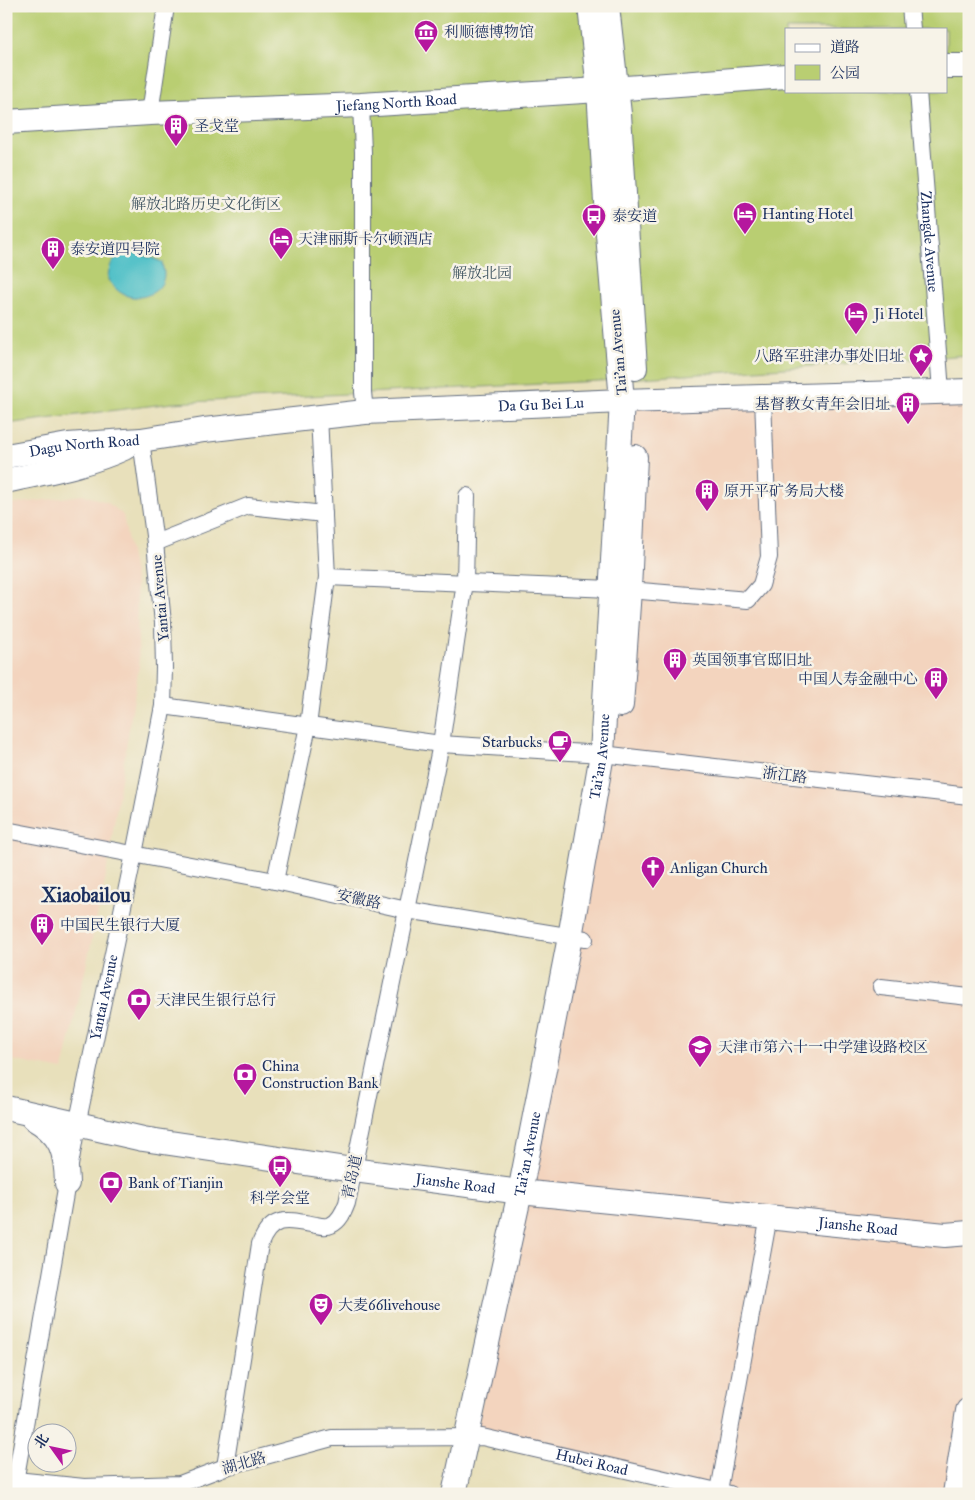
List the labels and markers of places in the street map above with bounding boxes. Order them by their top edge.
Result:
museum icon: 利顺德博物馆 [413,19,439,53]
place label: 利顺德博物馆 [444,23,534,41]
building icon: 圣戈堂 [163,113,189,147]
place label: 圣戈堂 [194,117,239,135]
hotel icon: Hanting Hotel [732,201,758,235]
bus stop icon: 泰安道 [581,203,607,237]
place label: Hanting Hotel [762,205,854,223]
place label: 泰安道 [612,207,657,225]
hotel icon: 天津丽斯卡尔顿酒店 [268,226,294,260]
place label: 天津丽斯卡尔顿酒店 [298,230,433,248]
building icon: 泰安道四号院 [40,236,66,270]
place label: 泰安道四号院 [70,240,160,258]
hotel icon: Ji Hotel [843,301,869,335]
place label: Ji Hotel [872,305,924,324]
place icon: 八路军驻津办事处旧址 [908,343,934,377]
place label: 八路军驻津办事处旧址 [754,347,904,365]
building icon: 基督教女青年会旧址 [895,391,921,425]
place label: 基督教女青年会旧址 [755,395,890,413]
building icon: 原开平矿务局大楼 [694,478,720,512]
place label: 原开平矿务局大楼 [724,482,844,500]
building icon: 英国领事官邸旧址 [662,647,688,681]
place label: 英国领事官邸旧址 [692,651,812,669]
building icon: 中国人寿金融中心 [923,666,949,700]
place label: 中国人寿金融中心 [798,670,918,688]
cafe icon: Starbucks [547,729,573,763]
place label: Starbucks [482,733,542,751]
church icon: Anligan Church [640,855,666,889]
place label: Anligan Church [669,859,768,877]
building icon: 中国民生银行大厦 [29,912,55,946]
place label: 中国民生银行大厦 [60,916,180,934]
bank icon: 天津民生银行总行 [126,987,152,1021]
place label: 天津民生银行总行 [156,991,276,1009]
school or university icon: 天津市第六十一中学建设路校区 [687,1034,713,1068]
place label: 天津市第六十一中学建设路校区 [718,1038,928,1056]
place label: China Construction Bank [262,1057,379,1092]
bank icon: China Construction Bank [232,1062,258,1096]
bus stop icon: 科学会堂 [267,1154,293,1188]
bank icon: Bank of Tianjin [98,1170,124,1204]
place label: Bank of Tianjin [128,1174,223,1192]
place label: 科学会堂 [250,1189,310,1207]
theatre icon: 大麦66livehouse [308,1292,334,1326]
place label: 大麦66livehouse [338,1296,440,1314]

